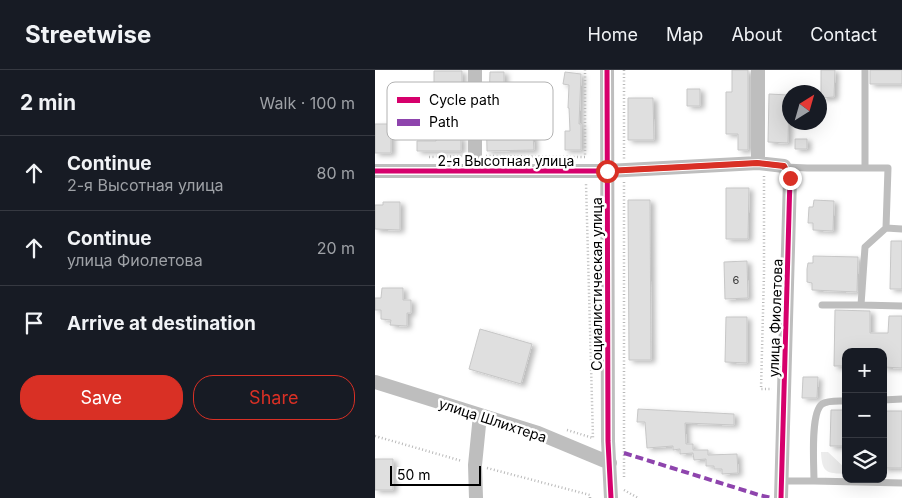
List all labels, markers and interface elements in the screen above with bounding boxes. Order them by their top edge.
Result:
text: Streetwise [25,20,151,49]
text: Home [588,24,638,45]
text: Map [666,24,703,45]
text: About [731,24,782,45]
text: Contact [810,24,877,45]
legend [387,82,553,140]
north arrow [782,85,827,130]
text: 2 min [20,90,76,115]
text: Cycle path [429,91,500,108]
text: Walk · 100 m [260,93,355,113]
text: Path [429,113,459,130]
text: Continue [67,152,152,175]
street label: 2-я Высотная улица [438,152,574,169]
icon: ahead [20,159,48,187]
route start [596,160,619,183]
text: 80 m [316,163,355,183]
route end [779,167,802,190]
text: 2-я Высотная улица [67,175,223,195]
street label: Социалистическая улица [588,197,605,371]
text: Continue [67,227,152,250]
icon: ahead [20,234,48,262]
text: 20 m [317,238,355,258]
text: улица Фиолетова [67,250,203,270]
street label: улица Фиолетова [764,258,786,378]
house number: 6 [733,273,740,287]
icon: arrive [20,309,48,337]
text: Arrive at destination [67,312,256,335]
map controls [842,348,887,483]
button: + [842,348,887,393]
button: Save [20,375,183,420]
button: Share [193,375,355,420]
button: − [842,393,887,438]
street label: улица Шлихтера [437,395,549,445]
button: layers [842,438,887,483]
scale bar [390,463,481,486]
text: 50 m [397,466,431,483]

